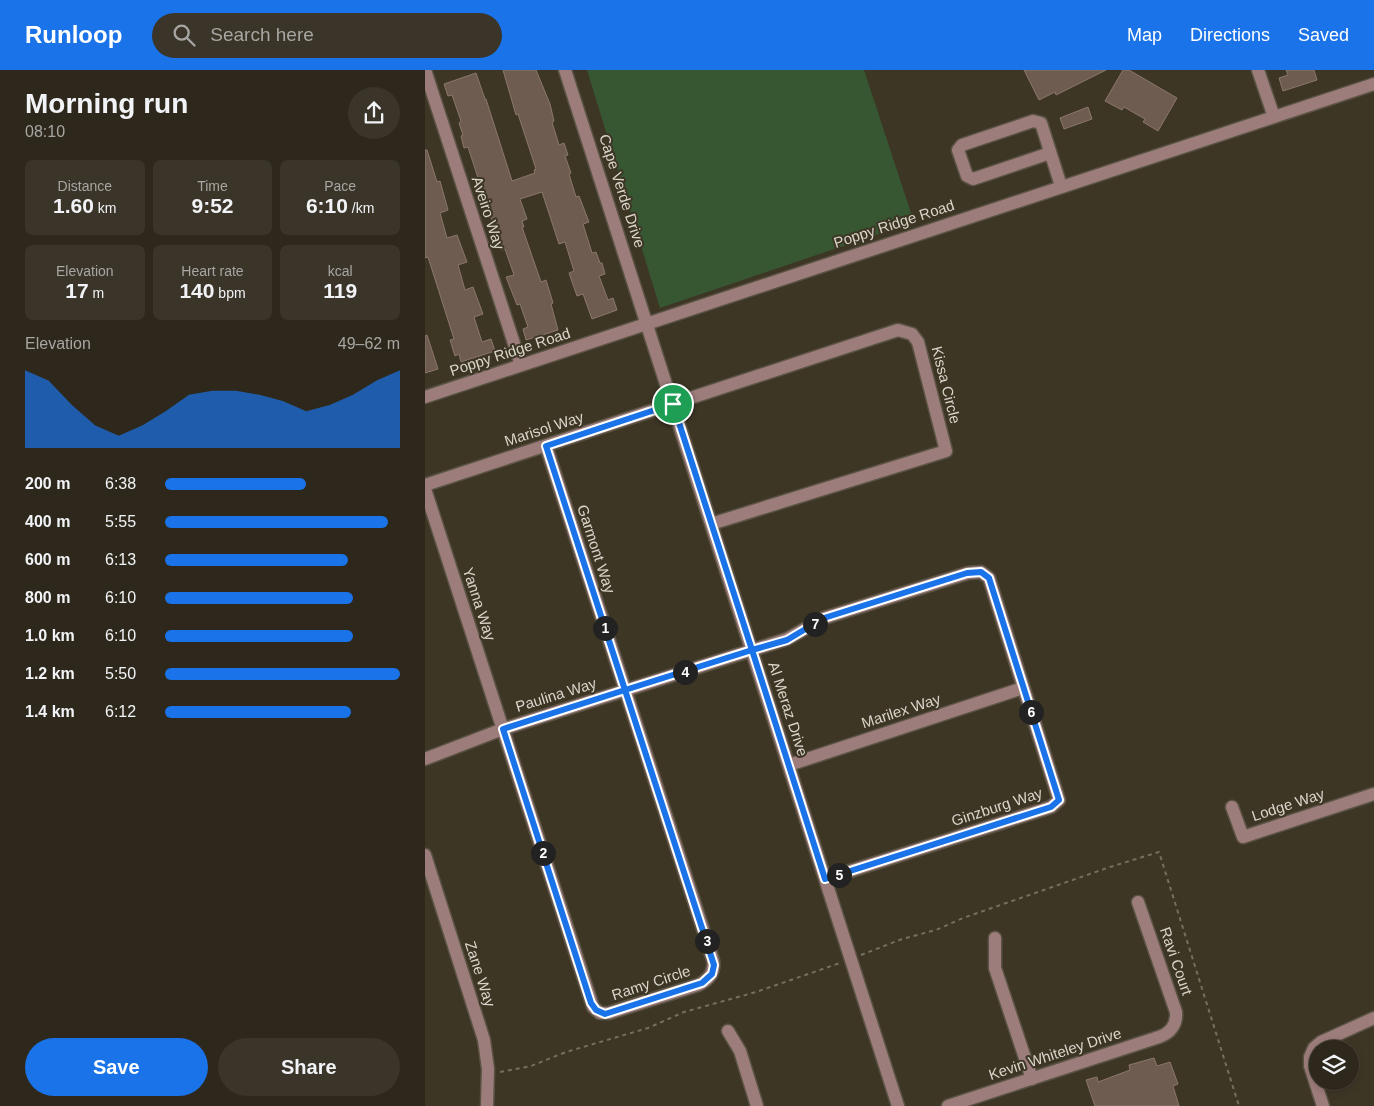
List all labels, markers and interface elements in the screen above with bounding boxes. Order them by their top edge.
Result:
search box [152,13,502,58]
text: Runloop [25,21,122,48]
icon: search [170,21,198,49]
text: Search here [210,24,314,45]
text: Map [1127,25,1162,45]
text: Directions [1190,25,1270,45]
text: Saved [1298,25,1349,45]
button: share [348,87,400,139]
text: Morning run [25,88,188,119]
text: 08:10 [25,123,65,140]
street label: Cape Verde Drive [596,132,649,250]
street label: Aveiro Way [469,174,508,252]
text: Distance [58,178,112,194]
text: Time [197,178,228,194]
text: Pace [324,178,356,194]
text: 1.60 [53,194,94,217]
text: 9:52 [191,194,234,217]
text: 6:10 [306,194,348,217]
street label: Poppy Ridge Road [831,196,956,251]
text: km [94,200,117,216]
text: /km [348,200,374,216]
text: Elevation [56,263,114,279]
text: Heart rate [181,263,244,279]
text: kcal [328,263,353,279]
text: 17 [65,279,89,302]
text: 140 [179,279,214,302]
text: 119 [323,279,357,302]
text: m [89,285,104,301]
text: bpm [214,285,246,301]
street label: Poppy Ridge Road [447,324,572,379]
text: Elevation [25,335,91,352]
text: 49–62 m [338,335,400,352]
street label: Kissa Circle [929,344,964,425]
pin [652,383,694,425]
icon: arrive [659,390,687,418]
street label: Marisol Way [502,408,586,449]
text: 200 m [25,475,70,492]
text: 6:38 [105,475,136,492]
street label: Garmont Way [574,502,619,596]
text: 400 m [25,513,70,530]
text: 5:55 [105,513,136,530]
text: 600 m [25,551,70,568]
text: 6:13 [105,551,136,568]
street label: Yanna Way [460,565,499,643]
text: 800 m [25,589,70,606]
text: 6:10 [105,589,136,606]
pin: 7 [803,612,827,636]
pin: 1 [593,616,617,640]
text: 7 [812,616,819,632]
text: 1 [602,620,609,636]
text: 1.0 km [25,627,75,644]
text: 6:10 [105,627,136,644]
street label: Al Meraz Drive [765,659,812,758]
pin: 4 [673,660,697,684]
text: 4 [682,664,689,680]
text: 1.2 km [25,665,75,682]
text: 5:50 [105,665,136,682]
street label: Paulina Way [513,674,599,715]
street label: Marilex Way [859,690,943,731]
pin: 6 [1019,700,1043,724]
text: 1.4 km [25,703,75,720]
text: 6:12 [105,703,136,720]
text: 6 [1028,704,1035,720]
street label: Ginzburg Way [949,784,1045,829]
street label: Lodge Way [1249,785,1327,824]
pin: 2 [531,840,555,866]
text: 2 [540,845,547,861]
pin: 5 [827,862,851,888]
text: 5 [836,867,843,883]
street label: Ravi Court [1157,925,1196,998]
pin: 3 [695,928,719,954]
text: 3 [704,933,711,949]
street label: Zane Way [462,939,499,1009]
street label: Ramy Circle [609,962,692,1003]
street label: Kevin Whiteley Drive [986,1024,1123,1083]
button: Save [25,1038,208,1096]
button: Share [218,1038,400,1096]
map controls [1309,1040,1359,1090]
button: layers [1309,1040,1359,1090]

